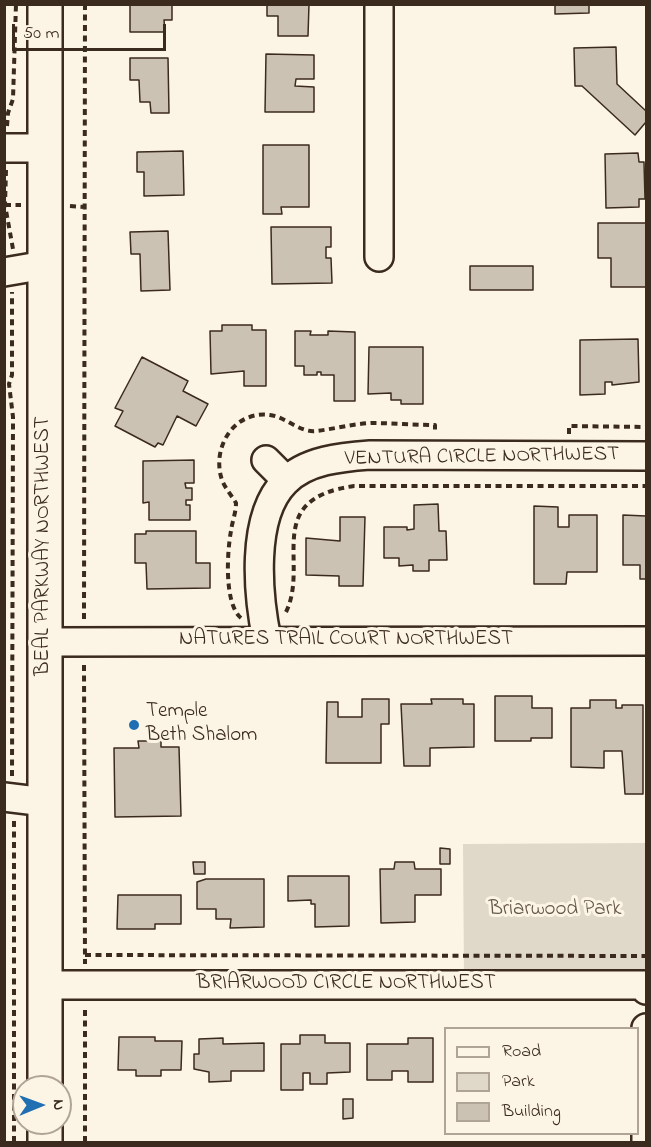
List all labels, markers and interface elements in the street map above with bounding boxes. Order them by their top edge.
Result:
scale bar [15,12,170,50]
text: 50 m [23,21,60,47]
street label: BEAL PARKWAY NORTHWEST [32,416,58,676]
street label: VENTURA CIRCLE NORTHWEST [345,443,619,473]
street label: NATURES TRAIL COURT NORTHWEST [179,628,513,654]
place label: Temple Beth Shalom [146,700,257,750]
marker: Temple Beth Shalom [127,718,141,732]
park label: Briarwood Park [489,898,621,924]
street label: BRIARWOOD CIRCLE NORTHWEST [196,972,496,998]
legend [444,1027,639,1135]
text: Road [502,1039,541,1065]
text: Park [502,1069,535,1095]
north arrow [12,1075,72,1135]
text: N [46,1099,70,1110]
text: Building [502,1099,561,1125]

